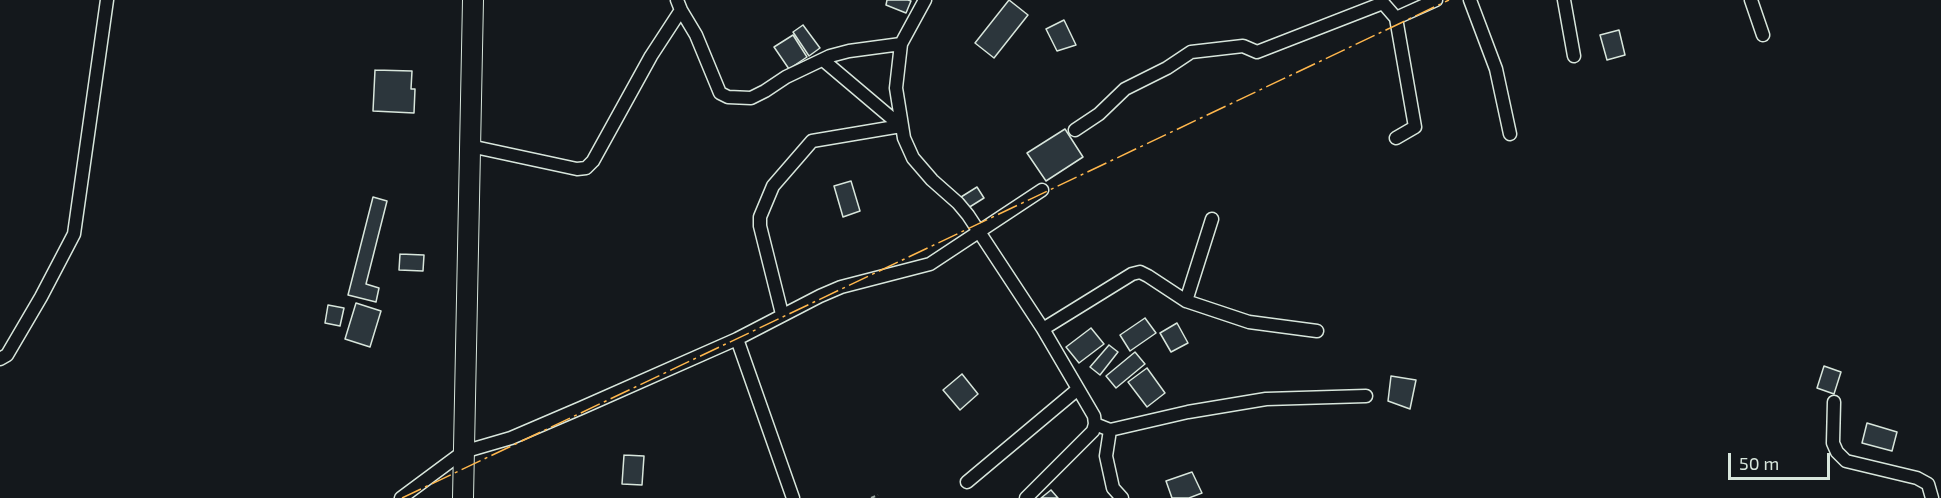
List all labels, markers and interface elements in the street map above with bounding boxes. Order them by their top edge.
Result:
scale bar [1731,441,1833,479]
text: 50 m [1739,452,1779,474]

